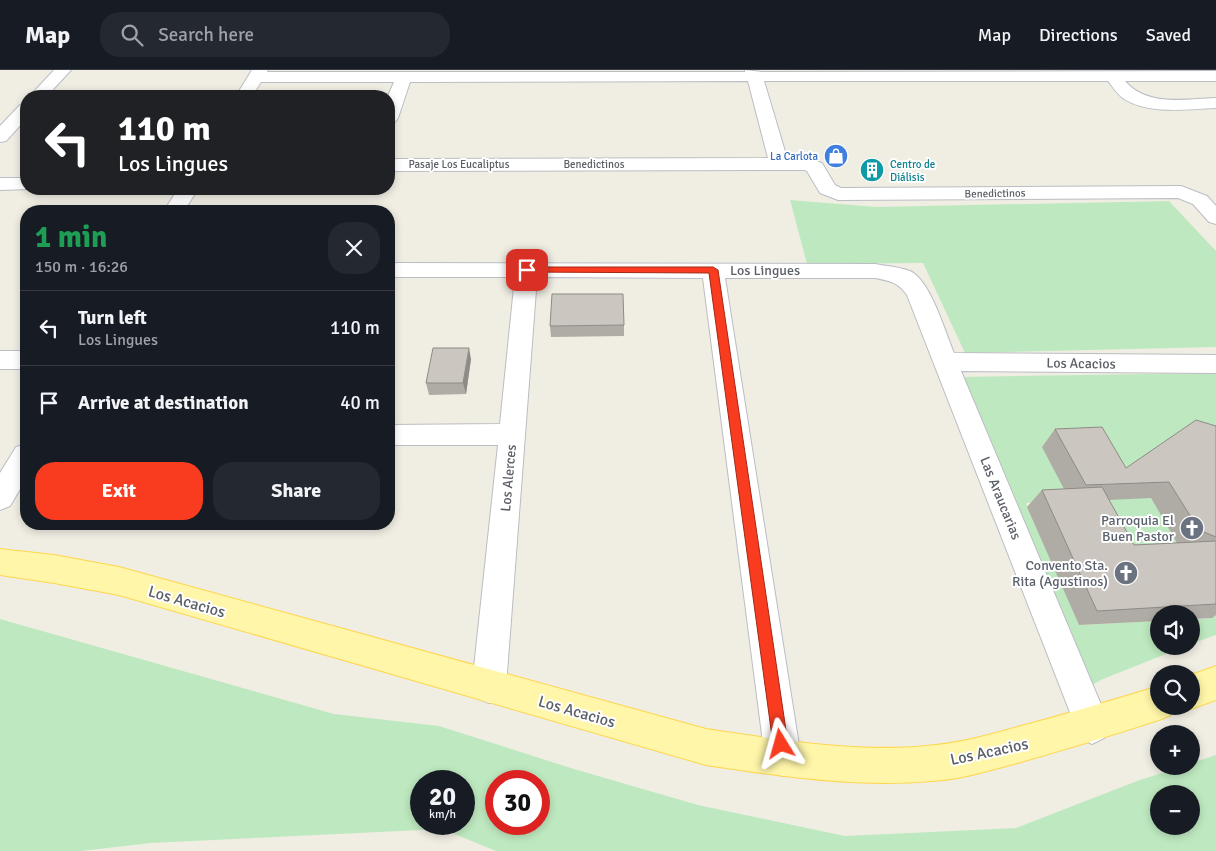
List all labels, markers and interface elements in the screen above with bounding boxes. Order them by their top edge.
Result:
search box [100,12,450,57]
text: Map [25,20,70,50]
icon: search [118,21,146,49]
text: Search here [158,23,254,47]
text: Map [978,24,1011,46]
text: Directions [1039,24,1118,46]
text: Saved [1146,24,1191,46]
text: 110 m [118,107,211,150]
icon: left [35,110,100,175]
shop icon: La Carlota [823,143,849,169]
text: Los Lingues [118,150,228,177]
place label: La Carlota [770,150,818,163]
building icon: Centro de Diálisis [859,157,885,183]
street label: Pasaje Los Eucaliptus [409,158,510,171]
street label: Benedictinos [563,158,625,171]
place label: Centro de Diálisis [890,158,935,184]
street label: Benedictinos [964,186,1026,201]
text: 1 min [35,219,107,256]
button: close [328,222,380,274]
pin [506,249,548,291]
icon: arrive [513,256,541,284]
text: 150 m · 16:26 [35,257,128,277]
street label: Los Lingues [730,262,800,279]
text: Turn left [78,306,147,330]
icon: left [35,314,63,342]
text: 110 m [330,316,380,340]
text: Los Lingues [78,330,158,350]
street label: Los Acacios [1046,354,1116,373]
icon: arrive [35,389,63,417]
text: Arrive at destination [78,391,249,415]
text: 40 m [340,391,380,415]
street label: Los Alerces [497,444,520,512]
street label: Las Araucarias [976,454,1025,542]
button: Exit [35,462,203,520]
button: Share [213,462,380,520]
place label: Parroquia El Buen Pastor [1101,512,1175,545]
church icon: Parroquia El Buen Pastor [1179,515,1205,541]
place label: Convento Sta. Rita (Agustinos) [1012,557,1108,590]
church icon: Convento Sta. Rita (Agustinos) [1113,560,1139,586]
street label: Los Acacios [146,581,228,623]
map controls [1150,605,1200,835]
button: sound [1150,605,1200,655]
button: search [1150,665,1200,715]
street label: Los Acacios [536,691,618,733]
position arrow [754,717,806,769]
button: + [1150,725,1200,775]
street label: Los Acacios [948,734,1030,770]
speed limit sign: 30 [485,770,550,835]
text: 20 [429,781,456,812]
button: − [1150,785,1200,835]
text: km/h [429,807,456,822]

